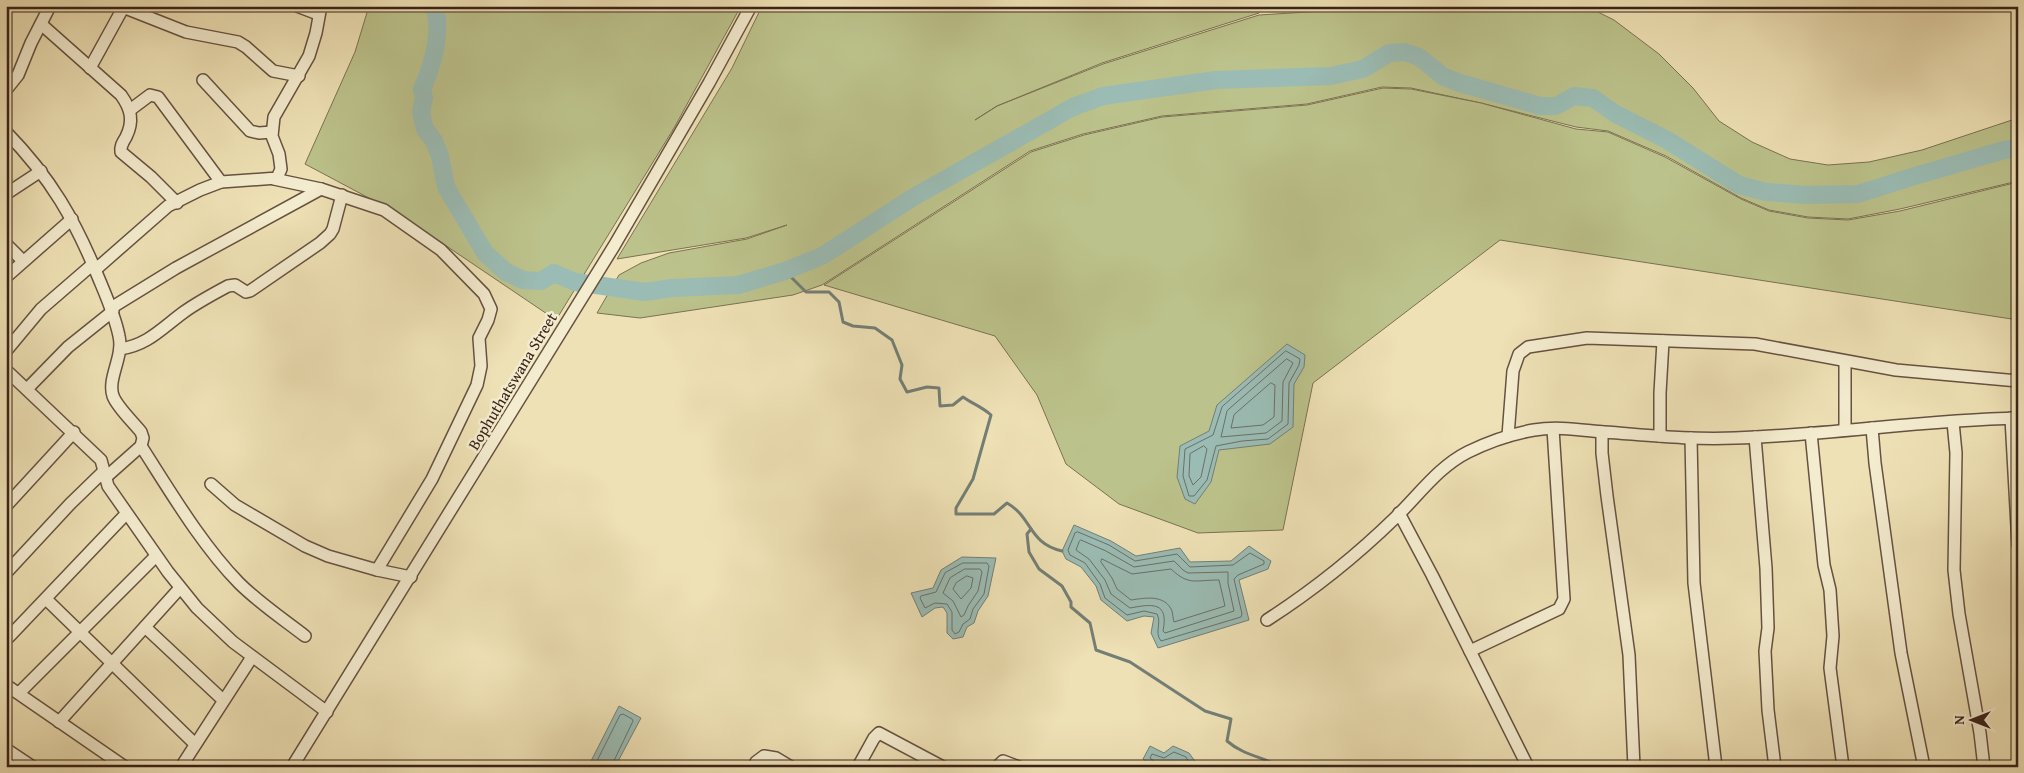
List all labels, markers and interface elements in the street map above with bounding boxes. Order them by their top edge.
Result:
street label: Bophuthatswana Street [461,307,563,454]
north arrow [1946,696,1996,746]
text: N [1949,715,1969,725]

